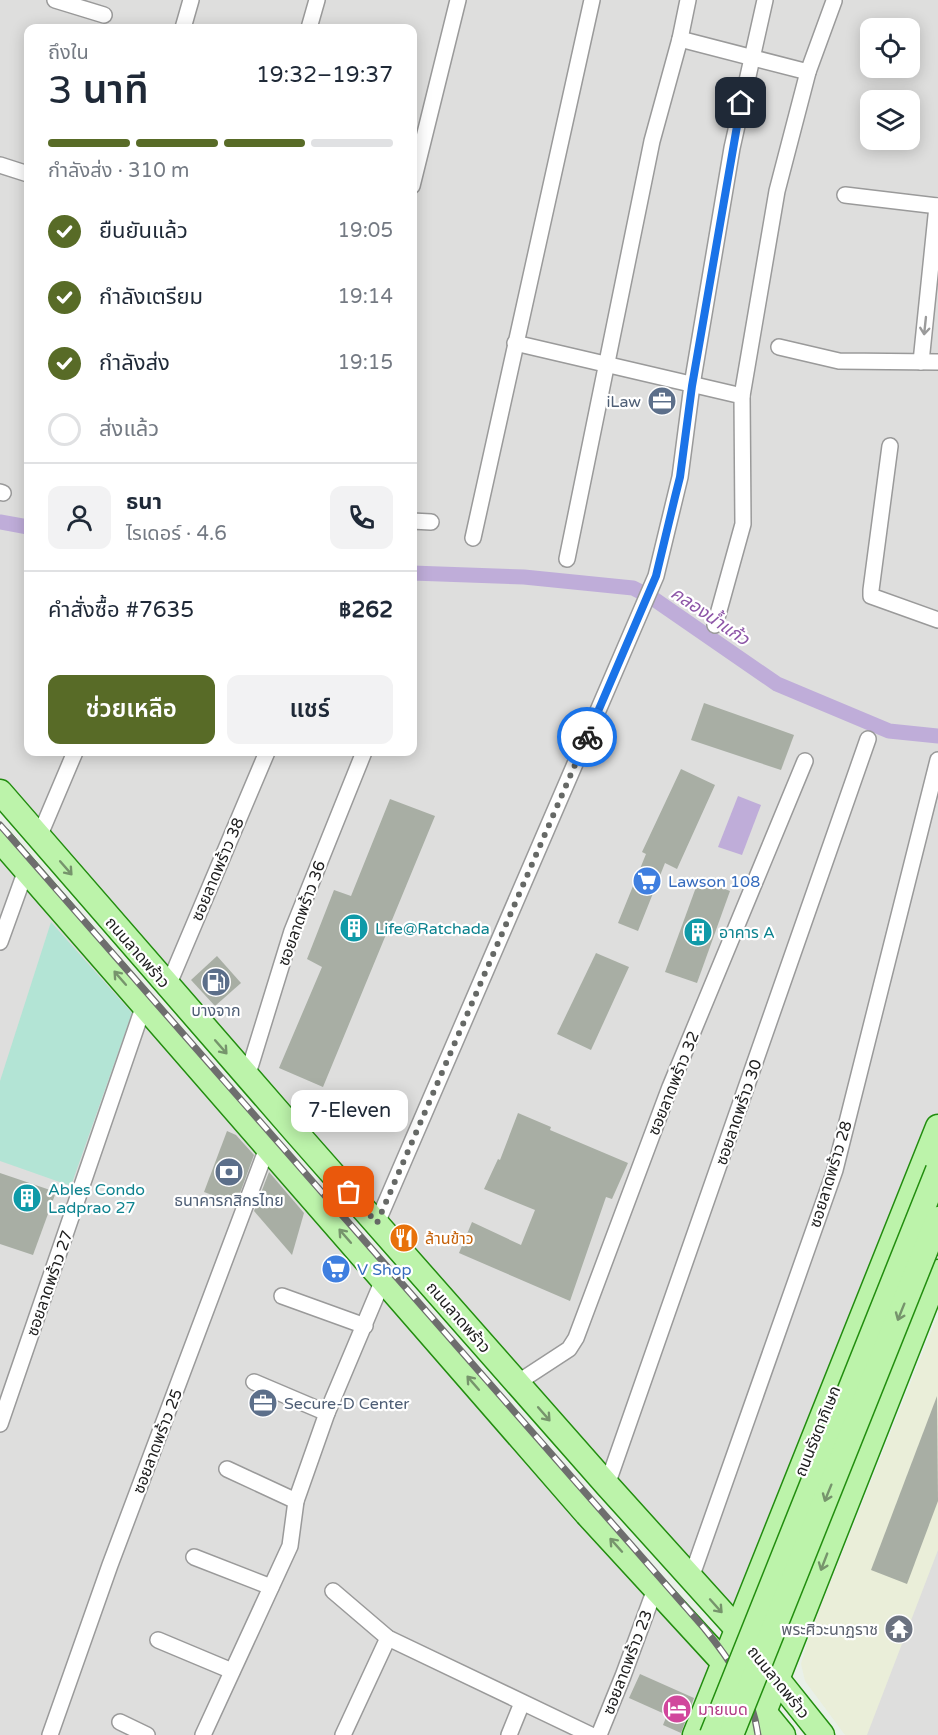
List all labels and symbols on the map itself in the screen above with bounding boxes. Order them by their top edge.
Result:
pin [715,77,766,128]
one-way arrow [919,316,930,336]
office icon: iLaw [646,385,678,417]
place label: iLaw [606,392,641,412]
water label: คลองน้ำแก้ว [667,580,755,651]
courier [557,707,617,767]
street label: ซอยลาดพร้าว 38 [187,815,249,924]
street label: ซอยลาดพร้าว 36 [274,858,330,969]
one-way arrow [59,860,73,875]
supermarket icon: Lawson 108 [631,865,663,897]
place label: Lawson 108 [668,872,760,892]
building icon: Life@Ratchada [338,912,370,944]
street label: ถนนลาดพร้าว [101,913,174,992]
building icon: อาคาร A [682,916,714,948]
place label: Life@Ratchada [375,919,490,939]
place label: อาคาร A [719,923,775,943]
fuel station icon: บางจาก [200,966,232,998]
one-way arrow [113,971,127,986]
place label: บางจาก [191,1001,241,1021]
street label: ซอยลาดพร้าว 32 [644,1028,704,1138]
one-way arrow [214,1039,228,1054]
street label: ซอยลาดพร้าว 30 [711,1057,766,1168]
callout: 7-Eleven [290,1090,407,1132]
street label: ซอยลาดพร้าว 28 [805,1118,857,1230]
bank icon: ธนาคารกสิกรไทย [213,1156,245,1188]
pin [323,1166,374,1217]
place label: Ables Condo Ladprao 27 [48,1180,145,1218]
building icon: Ables Condo Ladprao 27 [11,1182,43,1214]
place label: ธนาคารกสิกรไทย [174,1191,284,1211]
restaurant icon: ล้านข้าว [388,1222,420,1254]
street label: ซอยลาดพร้าว 27 [22,1228,77,1339]
one-way arrow [338,1229,352,1244]
place label: ล้านข้าว [425,1229,474,1249]
supermarket icon: V Shop [320,1253,352,1285]
place label: V Shop [357,1260,412,1280]
street label: ถนนลาดพร้าว [422,1278,495,1357]
one-way arrow [894,1303,905,1321]
one-way arrow [466,1376,480,1391]
street label: ถนนรัชดาภิเษก [791,1383,845,1480]
street label: ซอยลาดพร้าว 25 [129,1386,187,1497]
office icon: Secure-D Center [247,1387,279,1419]
place label: Secure-D Center [284,1394,410,1414]
one-way arrow [537,1406,551,1421]
one-way arrow [822,1484,833,1502]
one-way arrow [609,1538,623,1553]
one-way arrow [817,1553,828,1571]
one-way arrow [709,1598,723,1613]
street label: ซอยลาดพร้าว 23 [599,1607,657,1718]
temple icon: พระศิวะนาฏราช [883,1613,915,1645]
place label: พระศิวะนาฏราช [781,1620,878,1640]
street label: ถนนลาดพร้าว [743,1642,814,1723]
hotel icon: มายเบด [661,1693,693,1725]
place label: มายเบด [698,1700,748,1720]

